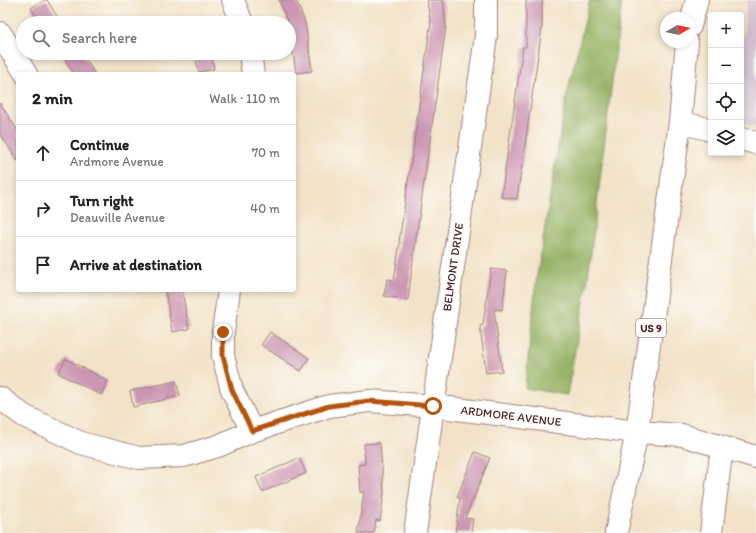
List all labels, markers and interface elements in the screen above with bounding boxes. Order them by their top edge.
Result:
north arrow [660,12,696,48]
map controls [708,12,744,156]
button: + [708,12,744,48]
search box [16,16,296,60]
icon: search [30,27,52,49]
text: Search here [62,29,137,47]
button: − [708,48,744,84]
button: locate [708,84,744,120]
text: 2 min [32,88,72,108]
text: Walk · 110 m [209,91,280,106]
button: layers [708,120,744,156]
text: Continue [70,136,129,154]
icon: ahead [32,142,54,164]
text: 70 m [252,145,280,160]
text: Ardmore Avenue [70,154,164,169]
text: Turn right [70,192,134,210]
icon: right [32,198,54,220]
text: 40 m [250,201,280,216]
text: Deauville Avenue [70,210,165,225]
street label: BELMONT DRIVE [440,221,466,312]
icon: arrive [32,254,54,276]
text: Arrive at destination [70,256,202,274]
road number: US 9 [636,319,666,337]
route end [214,323,232,341]
route start [424,397,442,415]
street label: ARDMORE AVENUE [460,403,562,429]

